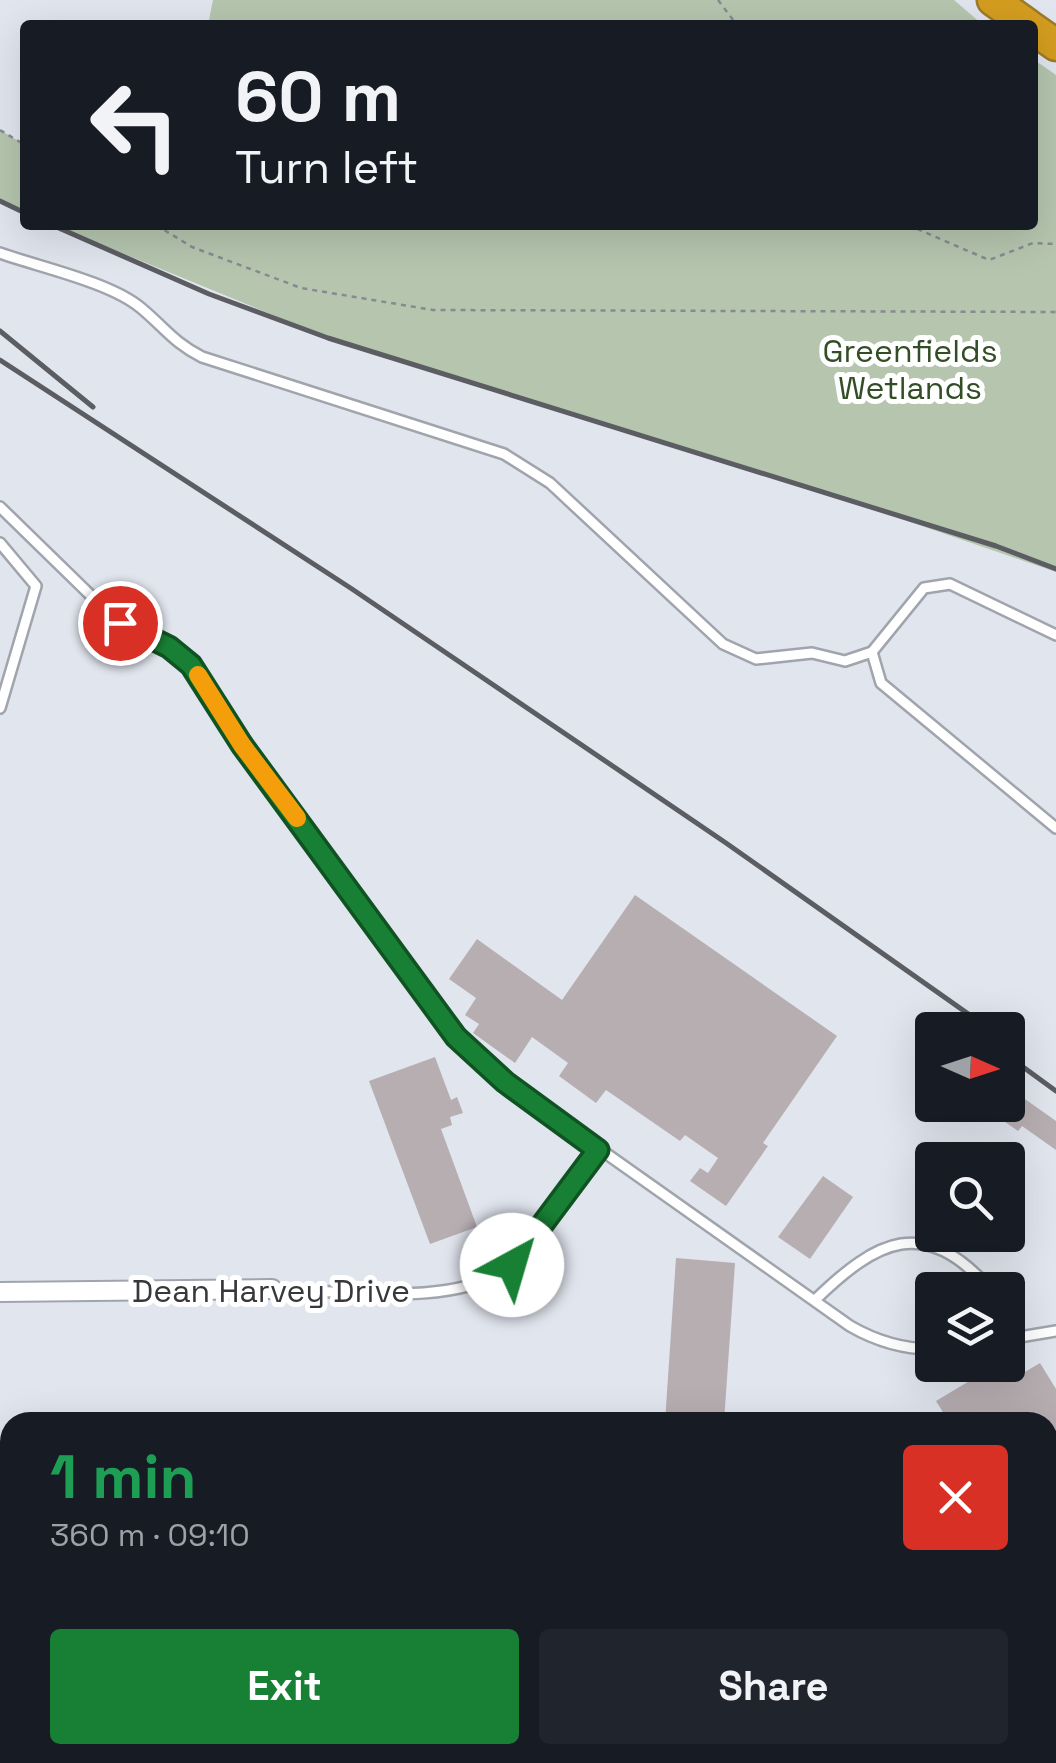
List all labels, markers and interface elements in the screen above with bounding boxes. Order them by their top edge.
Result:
text: 60 m [235,52,401,141]
icon: left [70,60,200,190]
text: Turn left [235,139,418,196]
park label: Greenfields Wetlands [822,331,998,408]
pin [78,581,163,666]
icon: arrive [93,596,148,651]
north arrow [915,1012,1025,1122]
map controls [915,1012,1025,1382]
button: search [915,1142,1025,1252]
position arrow [460,1213,564,1317]
street label: Dean Harvey Drive [132,1271,410,1311]
button: layers [915,1272,1025,1382]
text: 1 min [50,1439,197,1516]
button: close [903,1445,1008,1550]
text: 360 m · 09:10 [50,1515,250,1555]
button: Exit [50,1629,519,1744]
button: Share [539,1629,1008,1744]

